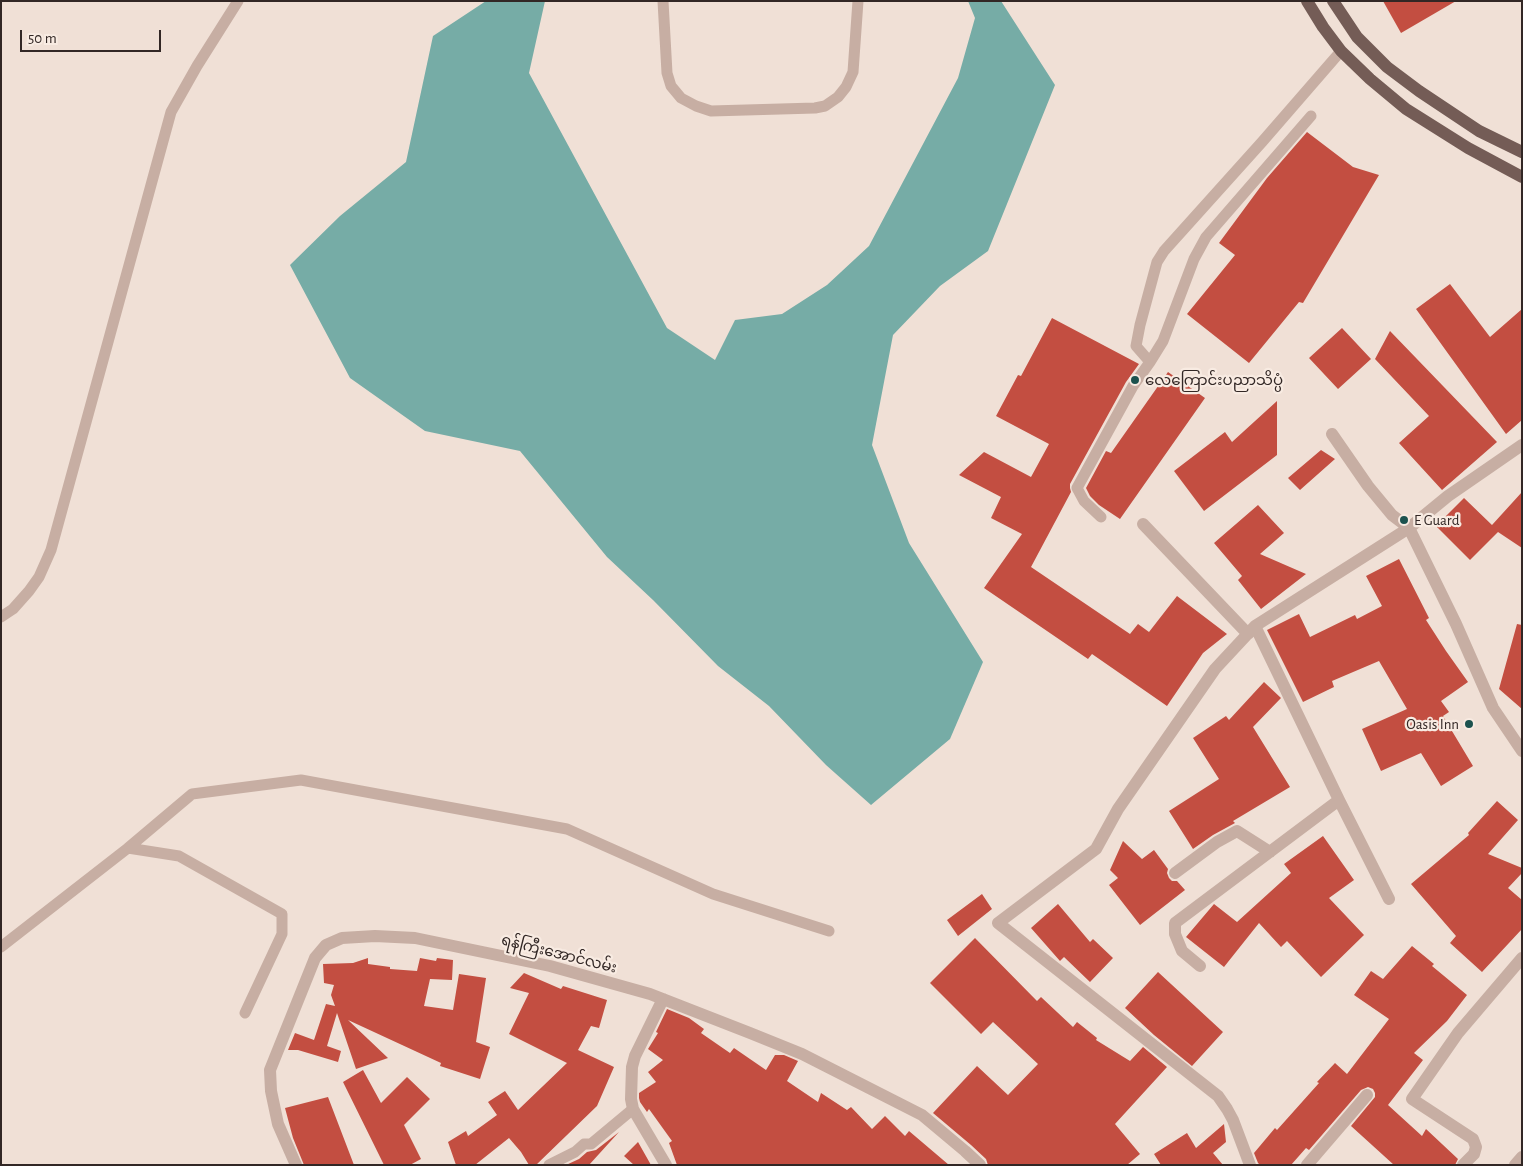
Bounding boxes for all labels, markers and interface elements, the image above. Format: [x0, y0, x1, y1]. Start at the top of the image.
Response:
scale bar [22, 20, 164, 52]
text: 50 m [28, 31, 57, 46]
place label: လေကြောင်းပညာသိပ္ပံ [1145, 371, 1283, 389]
marker: လေကြောင်းပညာသိပ္ပံ [1129, 374, 1141, 386]
place label: E Guard [1414, 511, 1459, 529]
marker: E Guard [1398, 514, 1410, 526]
place label: Oasis Inn [1406, 715, 1459, 733]
marker: Oasis Inn [1463, 718, 1475, 730]
street label: ရန်ကြီးအောင်လမ်း [499, 931, 619, 977]

